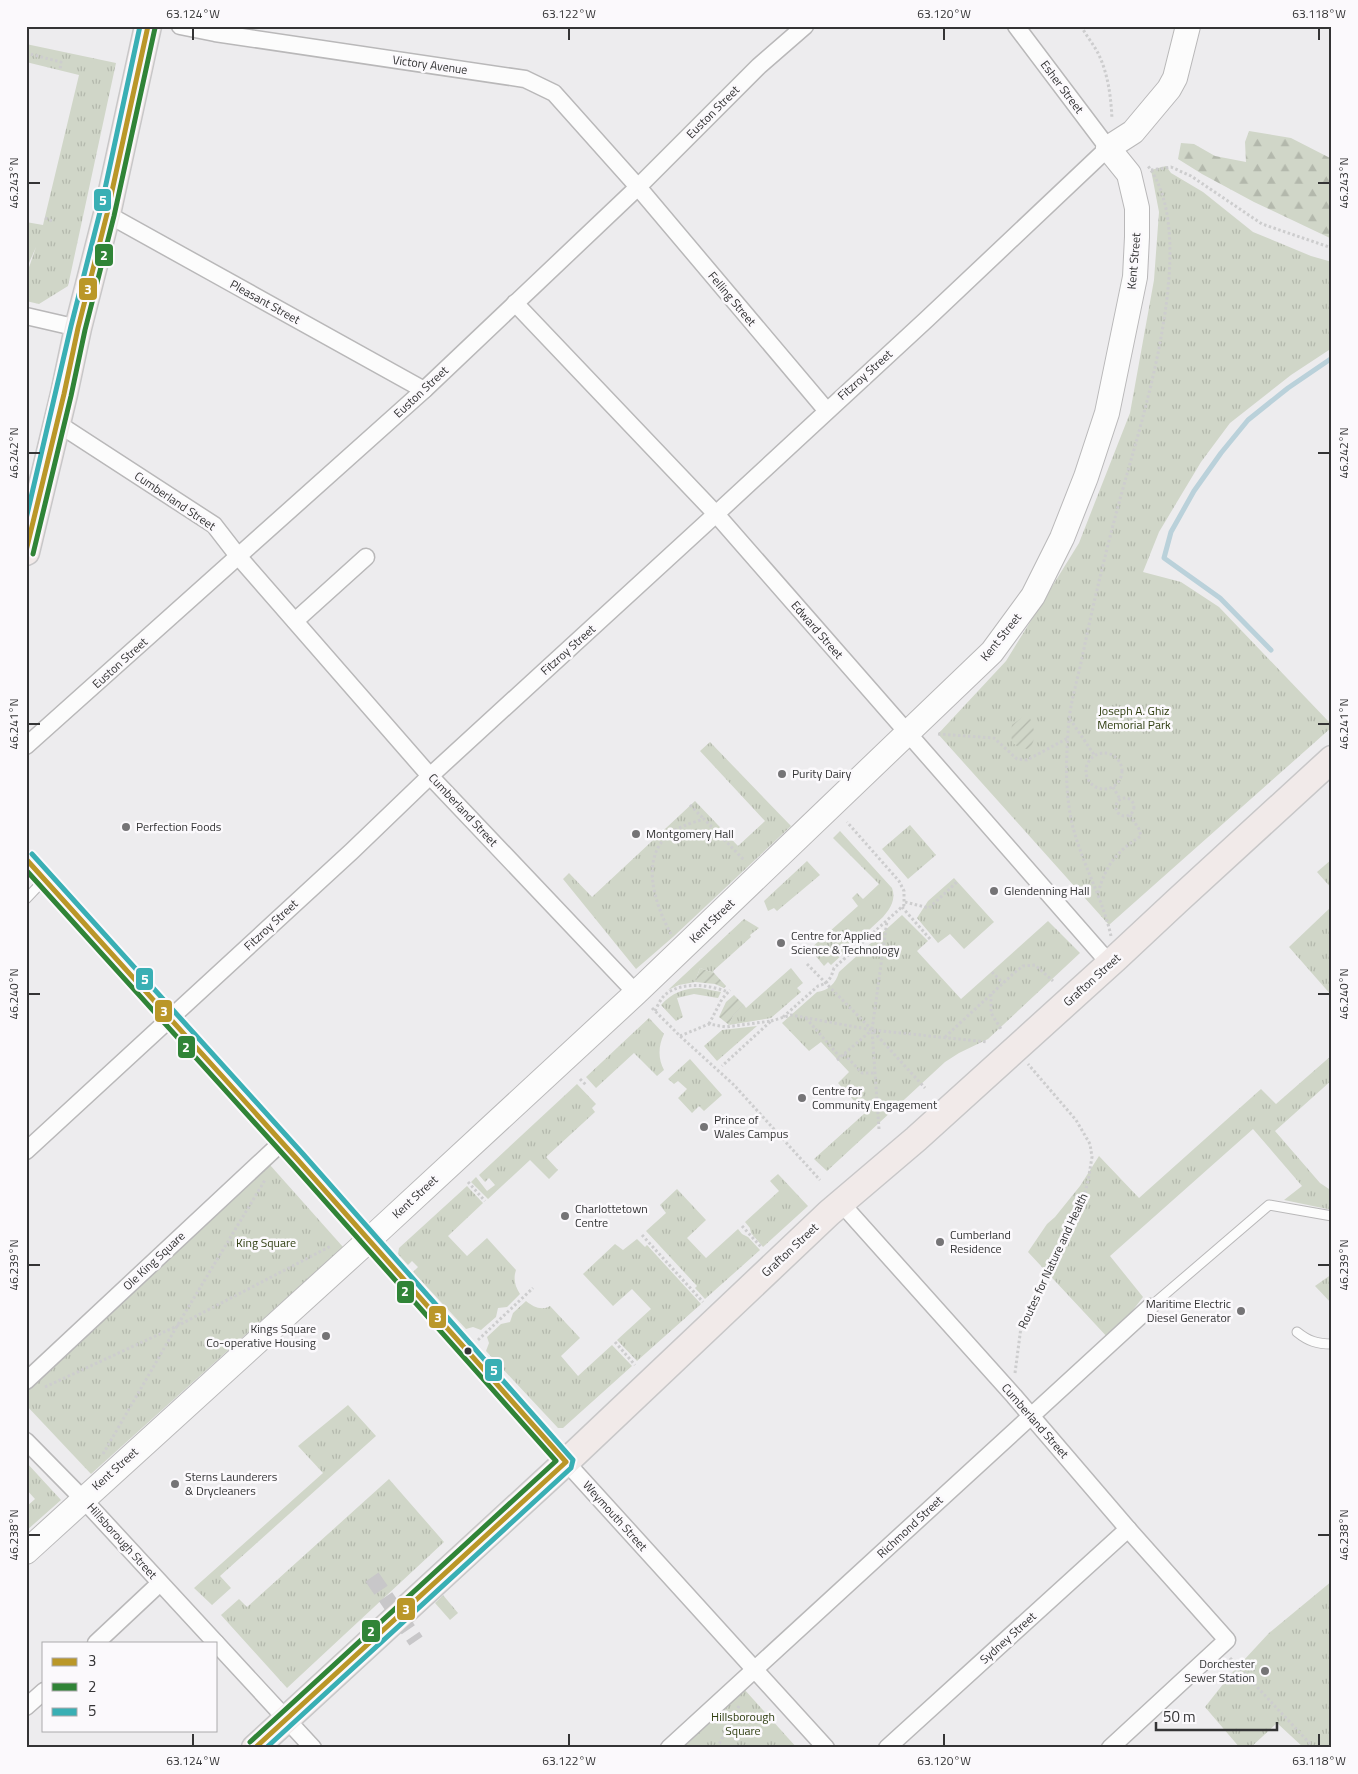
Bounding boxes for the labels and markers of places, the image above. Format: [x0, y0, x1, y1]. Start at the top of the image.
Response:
place label: Purity Dairy [792, 764, 851, 783]
marker: Purity Dairy [776, 768, 788, 780]
place label: Perfection Foods [136, 817, 222, 836]
marker: Perfection Foods [120, 821, 132, 833]
place label: Montgomery Hall [646, 824, 734, 843]
marker: Montgomery Hall [630, 828, 642, 840]
place label: Glendenning Hall [1004, 881, 1090, 900]
marker: Glendenning Hall [988, 885, 1000, 897]
place label: Centre for Applied Science & Technology [791, 926, 900, 959]
marker: Centre for Applied Science & Technology [775, 937, 787, 949]
place label: Centre for Community Engagement [812, 1081, 938, 1114]
marker: Centre for Community Engagement [796, 1092, 808, 1104]
place label: Prince of Wales Campus [714, 1110, 789, 1143]
marker: Prince of Wales Campus [698, 1121, 710, 1133]
place label: Charlottetown Centre [575, 1199, 648, 1232]
marker: Charlottetown Centre [559, 1210, 571, 1222]
place label: Cumberland Residence [950, 1225, 1011, 1258]
marker: Cumberland Residence [934, 1236, 946, 1248]
place label: Maritime Electric Diesel Generator [1146, 1294, 1231, 1327]
marker: Maritime Electric Diesel Generator [1235, 1305, 1247, 1317]
place label: Kings Square Co-operative Housing [206, 1319, 316, 1352]
marker: Kings Square Co-operative Housing [320, 1330, 332, 1342]
unlabelled marker [463, 1346, 473, 1356]
place label: Sterns Launderers & Drycleaners [185, 1467, 278, 1500]
marker: Sterns Launderers & Drycleaners [169, 1478, 181, 1490]
place label: Dorchester Sewer Station [1184, 1654, 1255, 1687]
marker: Dorchester Sewer Station [1259, 1665, 1271, 1677]

